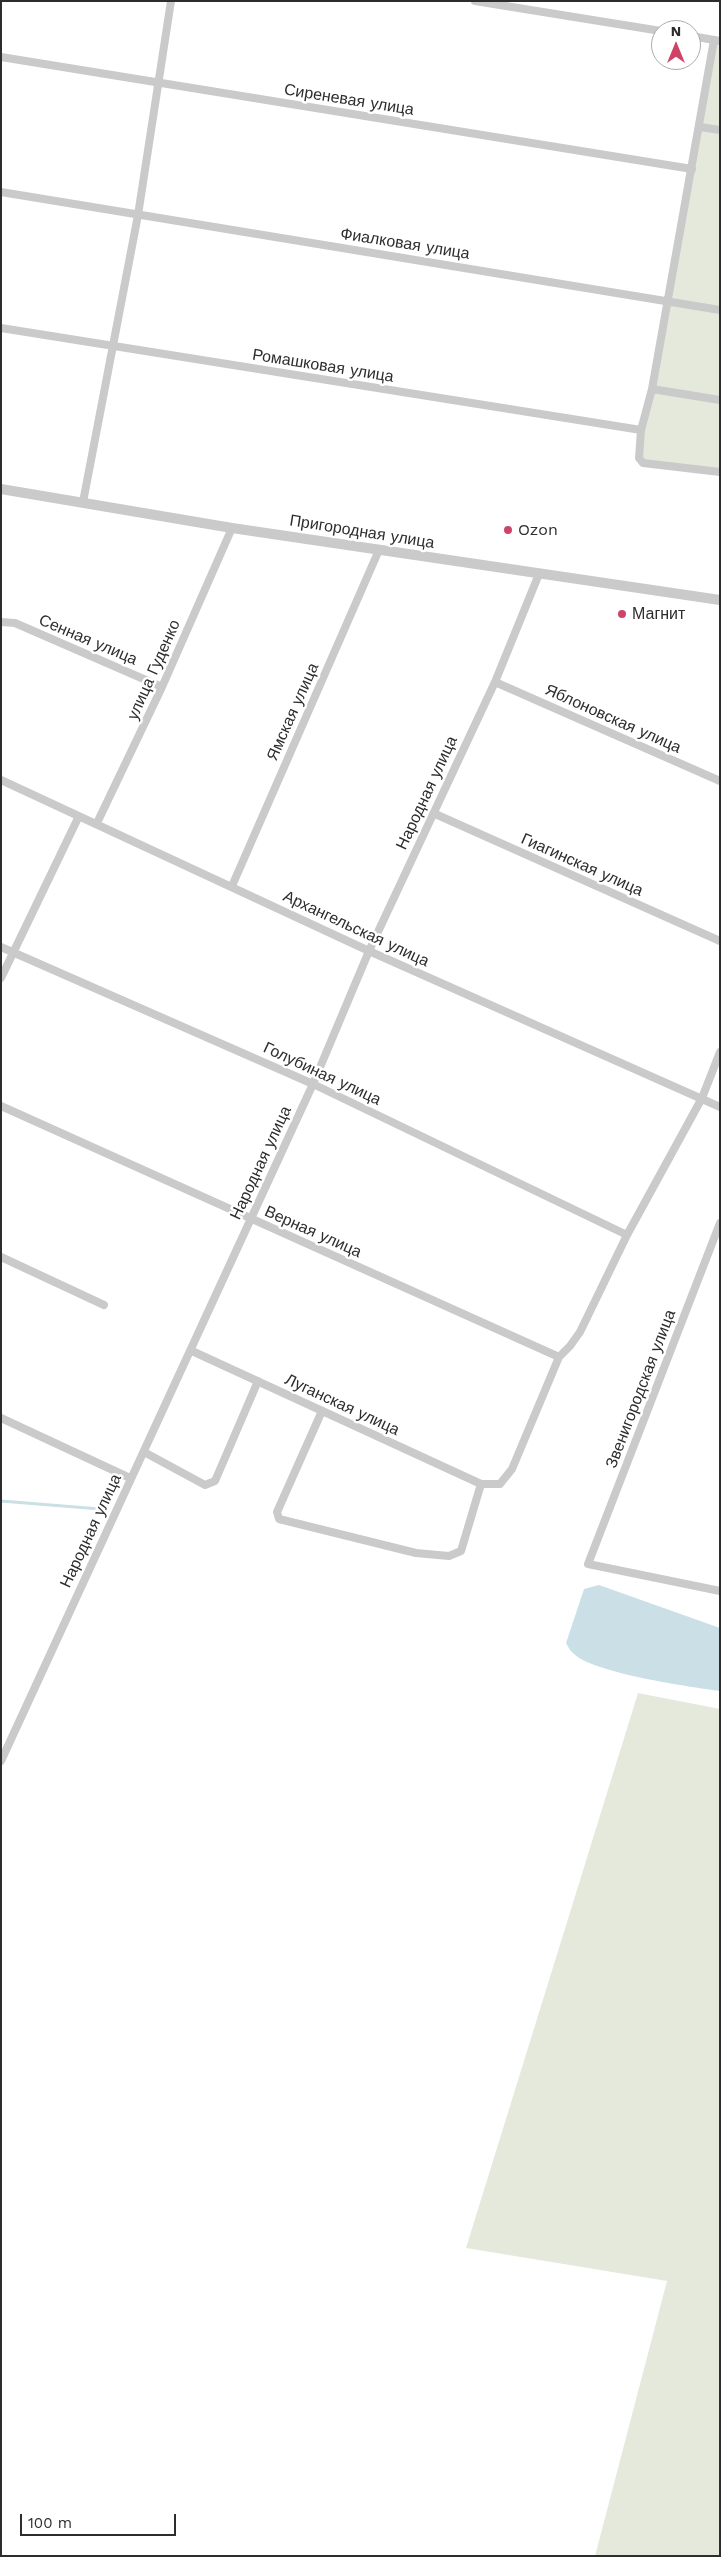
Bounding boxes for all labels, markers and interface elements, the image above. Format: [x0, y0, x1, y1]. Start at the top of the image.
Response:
north arrow [651, 20, 701, 70]
text: N [671, 23, 681, 39]
street label: Сиреневая улица [283, 80, 415, 120]
street label: Фиалковая улица [339, 224, 471, 264]
street label: Ромашковая улица [251, 345, 395, 387]
street label: Пригородная улица [288, 511, 436, 553]
place label: Ozon [518, 520, 558, 540]
marker: Ozon [502, 524, 514, 536]
place label: Магнит [632, 604, 685, 624]
marker: Магнит [616, 608, 628, 620]
street label: Сенная улица [36, 611, 140, 669]
street label: улица Гуденко [123, 617, 185, 723]
street label: Ямская улица [263, 660, 323, 764]
street label: Яблоновская улица [542, 680, 684, 758]
street label: Народная улица [392, 733, 462, 853]
street label: Гиагинская улица [518, 829, 646, 901]
street label: Архангельская улица [280, 887, 432, 971]
street label: Голубиная улица [260, 1038, 384, 1110]
street label: Народная улица [226, 1103, 296, 1223]
street label: Верная улица [261, 1202, 365, 1262]
street label: Звенигородская улица [602, 1307, 680, 1471]
street label: Луганская улица [282, 1370, 402, 1440]
street label: Народная улица [56, 1471, 126, 1591]
scale bar [22, 2504, 179, 2536]
text: 100 m [28, 2514, 72, 2532]

